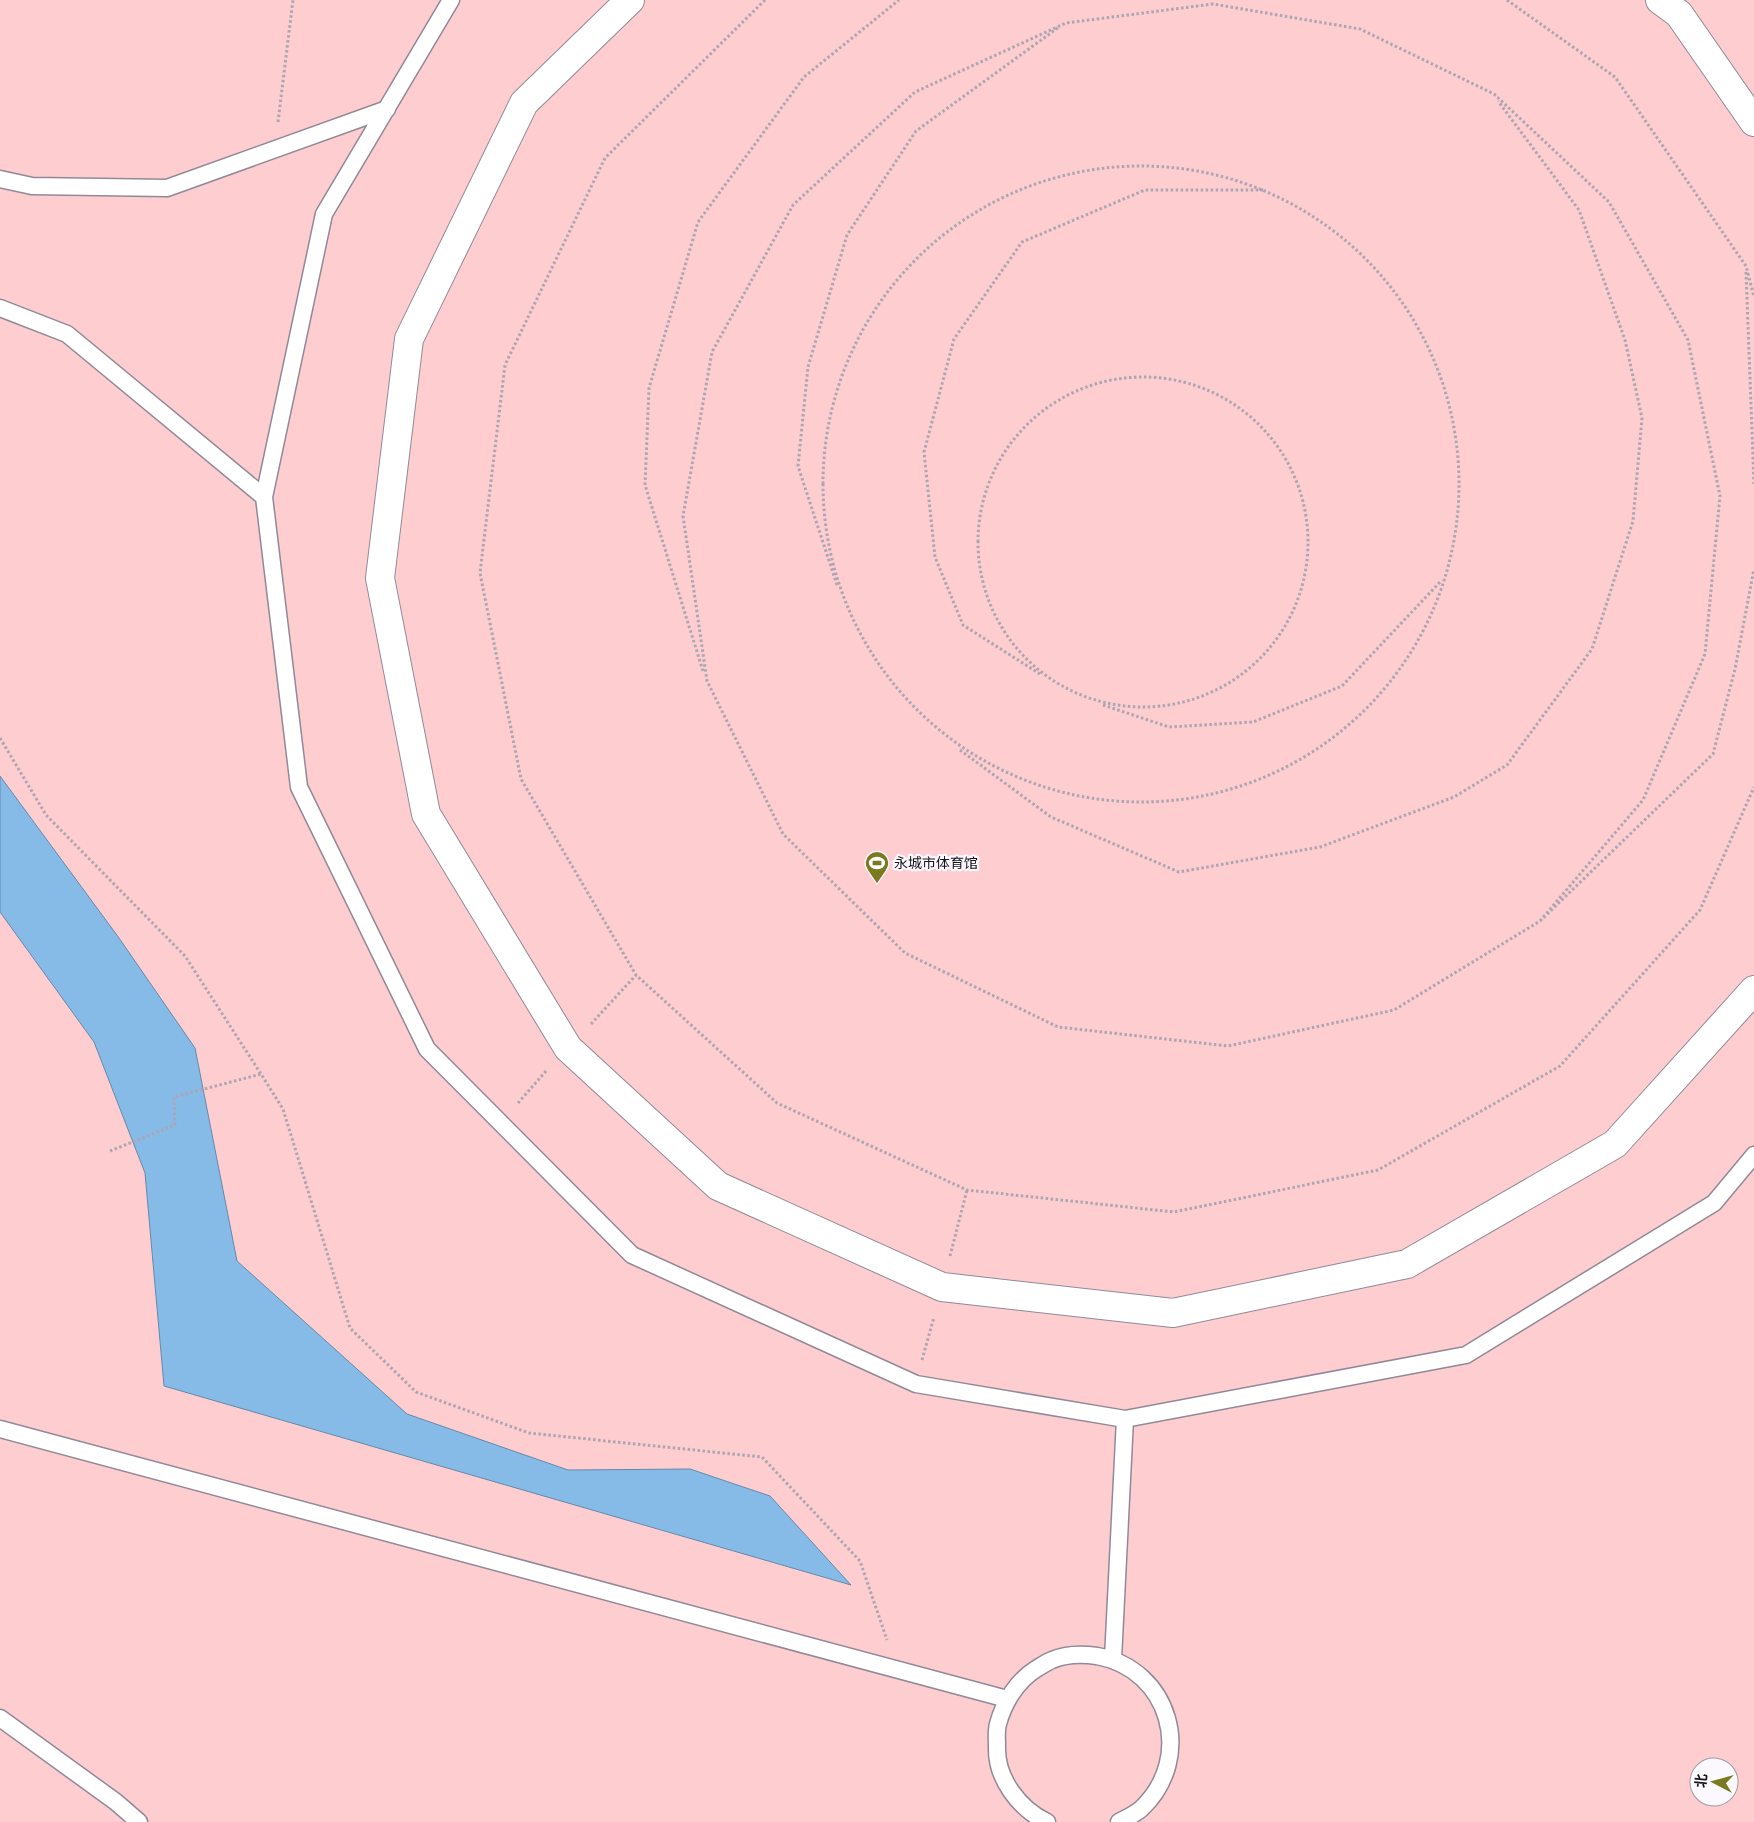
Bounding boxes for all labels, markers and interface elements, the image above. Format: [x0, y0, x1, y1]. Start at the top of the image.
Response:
sports icon: 永城市体育馆 [864, 850, 890, 884]
place label: 永城市体育馆 [894, 853, 978, 873]
north arrow [1689, 1757, 1739, 1807]
text: 北 [1690, 1773, 1712, 1789]

